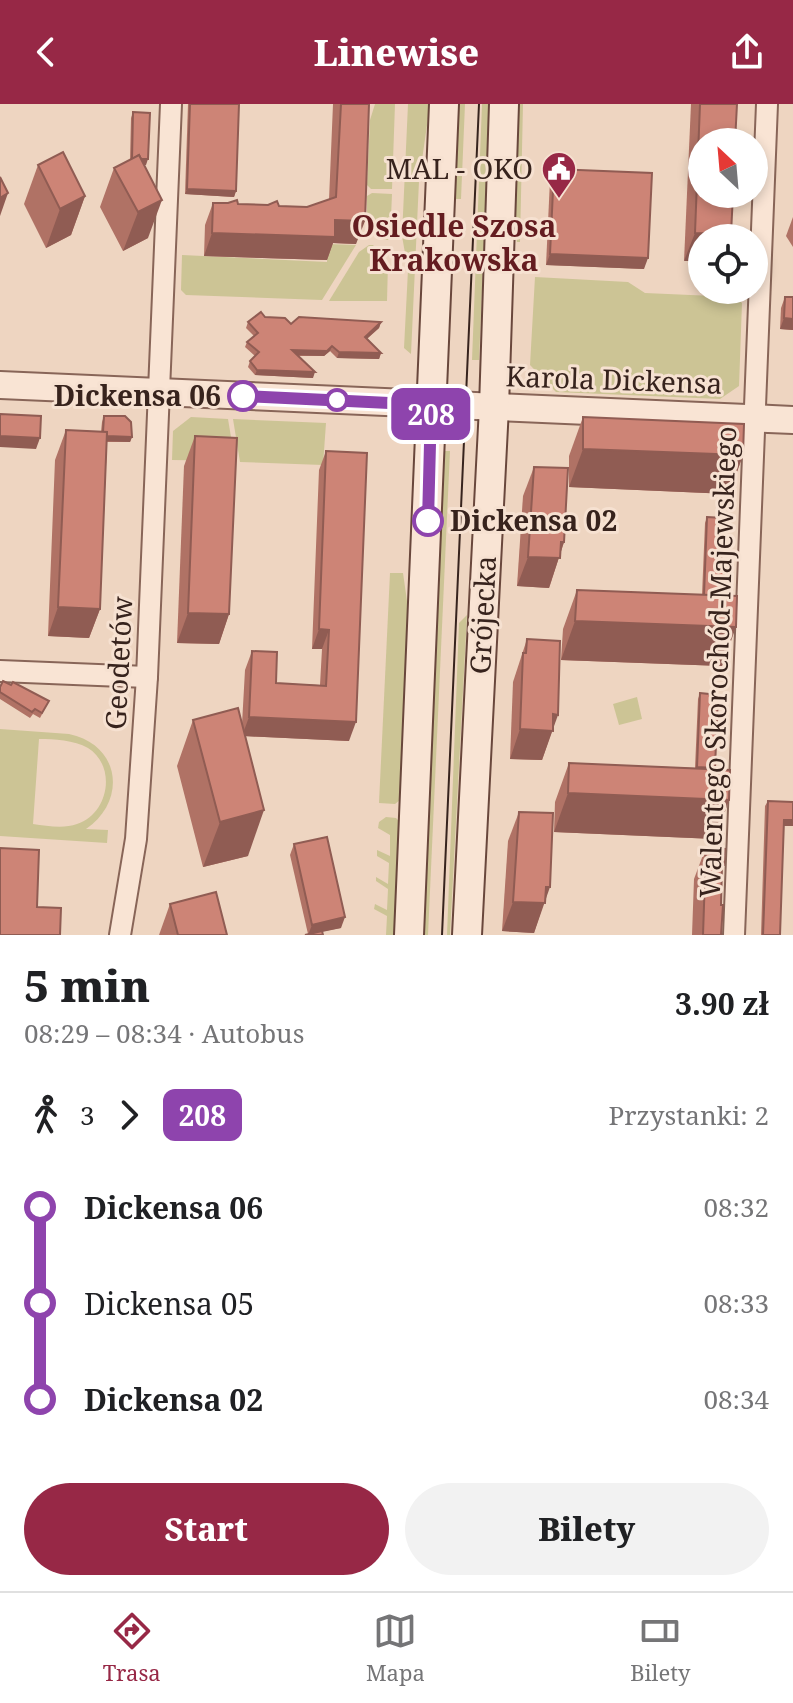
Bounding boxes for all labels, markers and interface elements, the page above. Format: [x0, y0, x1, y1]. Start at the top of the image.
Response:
text: Linewise [314, 28, 479, 77]
icon: back [24, 30, 68, 74]
icon: share [725, 30, 769, 74]
north arrow [688, 128, 768, 208]
map controls [688, 128, 768, 304]
place label: MAL - OKO [386, 149, 533, 187]
public building icon: MAL - OKO [540, 150, 578, 200]
district label: Osiedle Szosa Krakowska [352, 205, 556, 280]
button: locate [688, 224, 768, 304]
street label: Karola Dickensa [505, 356, 723, 402]
place label: Dickensa 06 [54, 376, 221, 414]
marker: Dickensa 06 [228, 381, 258, 411]
line badge: 208 [385, 388, 477, 440]
unlabelled marker [326, 389, 348, 411]
text: 208 [407, 395, 455, 433]
street label: Walentego Skorochód-Majewskiego [690, 425, 744, 899]
place label: Dickensa 02 [450, 501, 617, 539]
marker: Dickensa 02 [413, 506, 443, 536]
street label: Grójecka [460, 555, 504, 675]
street label: Geodetów [96, 594, 141, 731]
text: 5 min [24, 955, 150, 1015]
text: 3.90 zł [675, 983, 769, 1024]
text: 08:29 – 08:34 · Autobus [24, 1015, 304, 1051]
icon: walk [24, 1093, 68, 1137]
icon: forward [107, 1093, 151, 1137]
text: 208 [179, 1096, 226, 1134]
text: 3 [80, 1097, 95, 1133]
text: Przystanki: 2 [609, 1097, 769, 1133]
text: Dickensa 06 [84, 1187, 263, 1228]
text: 08:32 [703, 1189, 769, 1225]
text: Dickensa 05 [84, 1283, 254, 1324]
text: 08:33 [703, 1285, 769, 1321]
text: Dickensa 02 [84, 1379, 263, 1420]
text: 08:34 [703, 1381, 769, 1417]
button: Start [24, 1483, 389, 1575]
button: Bilety [405, 1483, 769, 1575]
tab: Trasa [103, 1609, 161, 1687]
tab: Mapa [366, 1609, 425, 1687]
tab: Bilety [630, 1609, 690, 1687]

